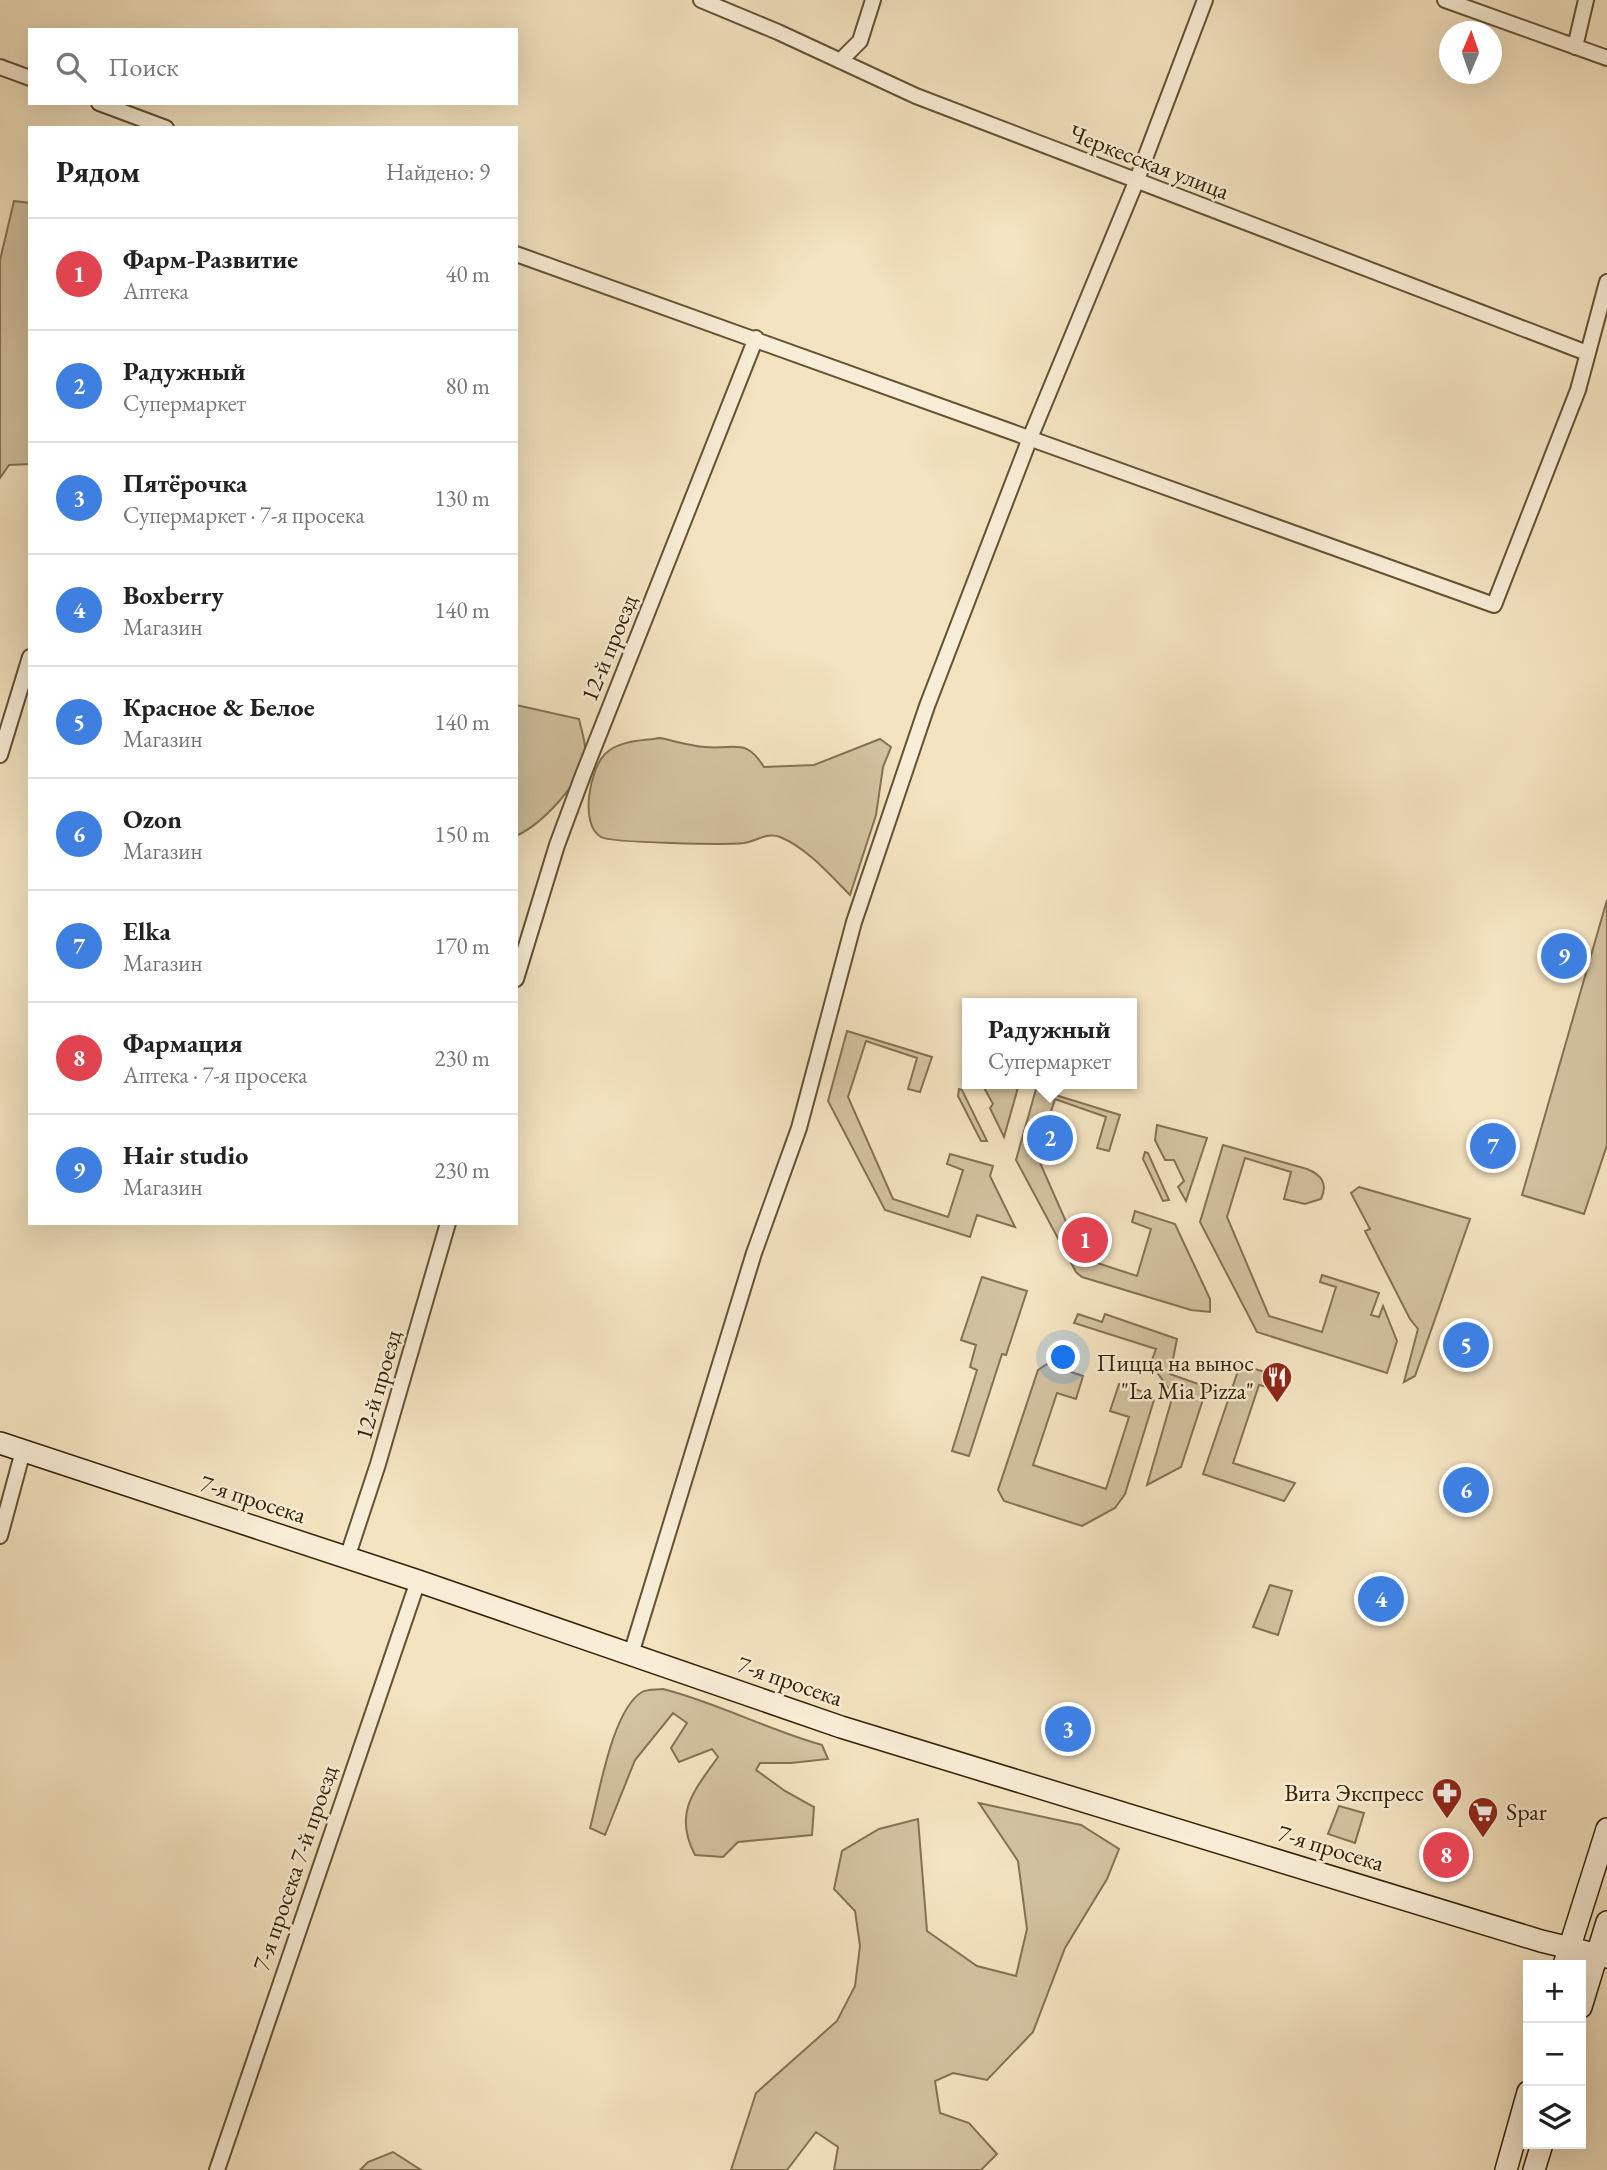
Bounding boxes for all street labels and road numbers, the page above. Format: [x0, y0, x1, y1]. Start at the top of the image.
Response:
street label: Черкесская улица [1065, 117, 1234, 206]
street label: 12-й проезд [573, 590, 644, 706]
street label: 12-й проезд [347, 1326, 408, 1443]
street label: 7-я просека [196, 1467, 310, 1530]
street label: 7-я просека [733, 1648, 847, 1713]
street label: 7-я просека 7-й проезд [245, 1761, 344, 1975]
street label: 7-я просека [1274, 1817, 1388, 1878]

